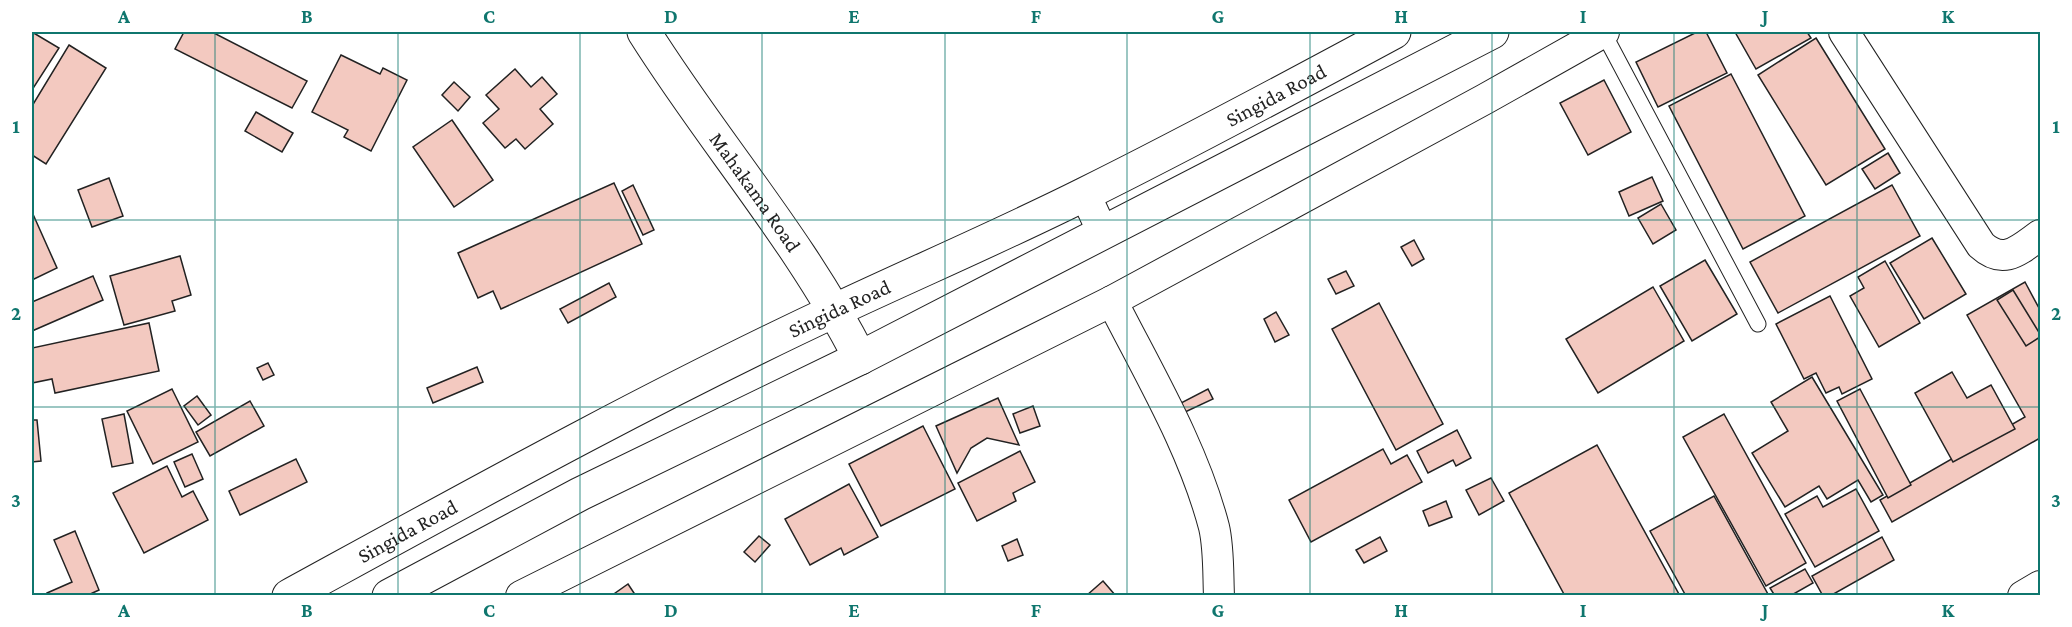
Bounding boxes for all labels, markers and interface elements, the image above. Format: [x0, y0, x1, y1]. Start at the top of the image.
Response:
text: A [117, 5, 131, 27]
text: B [301, 5, 313, 27]
text: C [483, 5, 495, 27]
text: D [664, 5, 678, 27]
text: E [848, 5, 860, 27]
text: F [1031, 5, 1042, 27]
text: G [1212, 5, 1225, 27]
text: H [1394, 5, 1408, 27]
text: I [1580, 5, 1587, 27]
text: J [1760, 5, 1769, 27]
text: K [1942, 5, 1956, 27]
street label: Singida Road [1222, 59, 1330, 132]
text: 1 [12, 115, 20, 137]
text: 1 [2052, 115, 2060, 137]
street label: Mahakama Road [704, 128, 806, 257]
street label: Singida Road [785, 275, 894, 343]
text: 2 [11, 302, 21, 324]
text: 2 [2051, 302, 2061, 324]
text: 3 [11, 489, 21, 511]
text: 3 [2051, 489, 2061, 511]
street label: Singida Road [354, 494, 461, 568]
text: A [117, 599, 131, 621]
text: B [301, 599, 313, 621]
text: C [483, 599, 495, 621]
text: D [664, 599, 678, 621]
text: E [848, 599, 860, 621]
text: F [1031, 599, 1042, 621]
text: G [1212, 599, 1225, 621]
text: H [1394, 599, 1408, 621]
text: I [1580, 599, 1587, 621]
text: J [1760, 599, 1769, 621]
text: K [1942, 599, 1956, 621]

